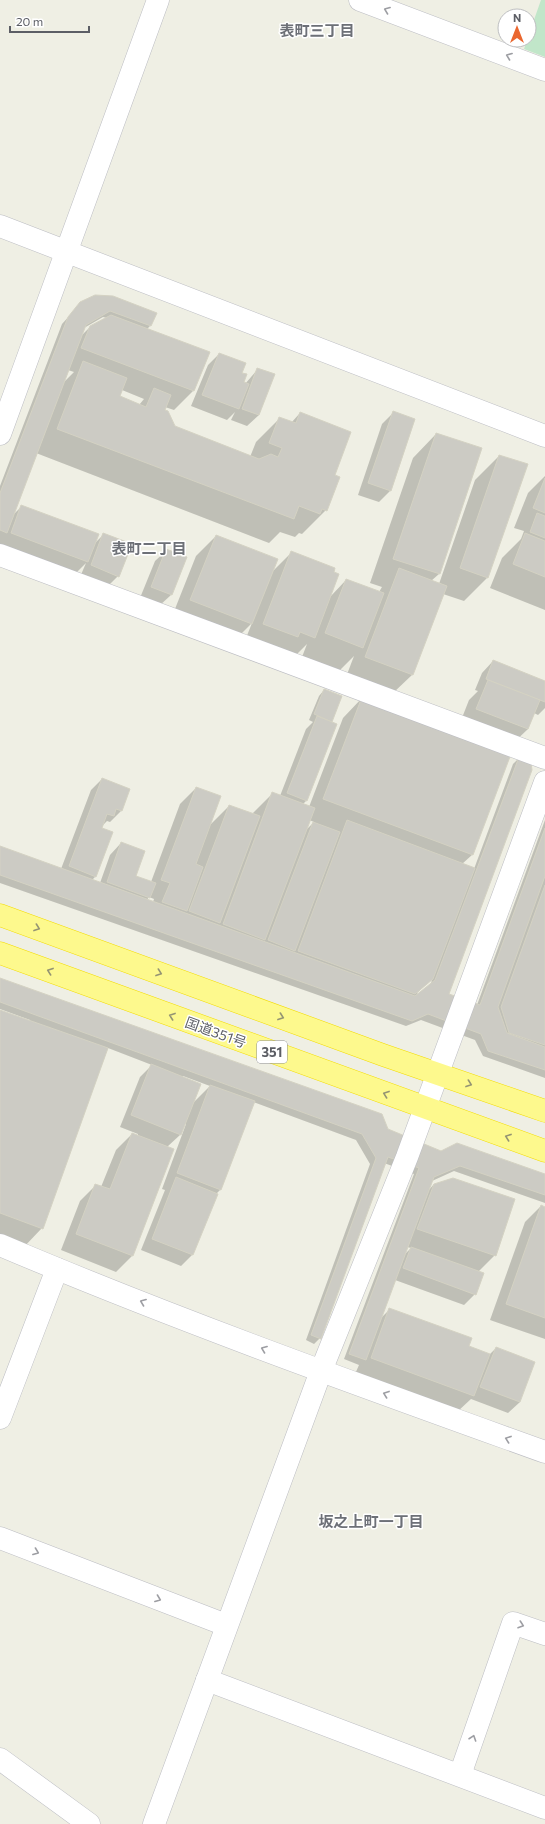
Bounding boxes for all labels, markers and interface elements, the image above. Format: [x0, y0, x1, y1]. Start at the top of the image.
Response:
one-way arrow [384, 7, 391, 15]
scale bar [10, 8, 89, 34]
north arrow [497, 8, 537, 48]
text: N [513, 11, 521, 24]
text: 20 m [16, 14, 43, 28]
district label: 表町三丁目 [279, 21, 355, 39]
one-way arrow [505, 53, 512, 61]
district label: 表町二丁目 [111, 539, 187, 557]
one-way arrow [33, 923, 40, 932]
one-way arrow [46, 967, 53, 976]
one-way arrow [155, 968, 162, 976]
one-way arrow [168, 1012, 175, 1020]
street label: 国道351号 [183, 1013, 249, 1051]
one-way arrow [277, 1013, 284, 1021]
road number: 351 [257, 1041, 287, 1063]
one-way arrow [466, 1079, 473, 1088]
one-way arrow [382, 1090, 389, 1098]
one-way arrow [505, 1134, 512, 1142]
one-way arrow [140, 1299, 147, 1307]
one-way arrow [261, 1346, 268, 1354]
one-way arrow [383, 1391, 390, 1399]
one-way arrow [505, 1435, 512, 1443]
district label: 坂之上町一丁目 [318, 1512, 424, 1530]
one-way arrow [32, 1547, 40, 1555]
one-way arrow [154, 1594, 161, 1602]
one-way arrow [517, 1621, 524, 1629]
one-way arrow [468, 1735, 477, 1742]

